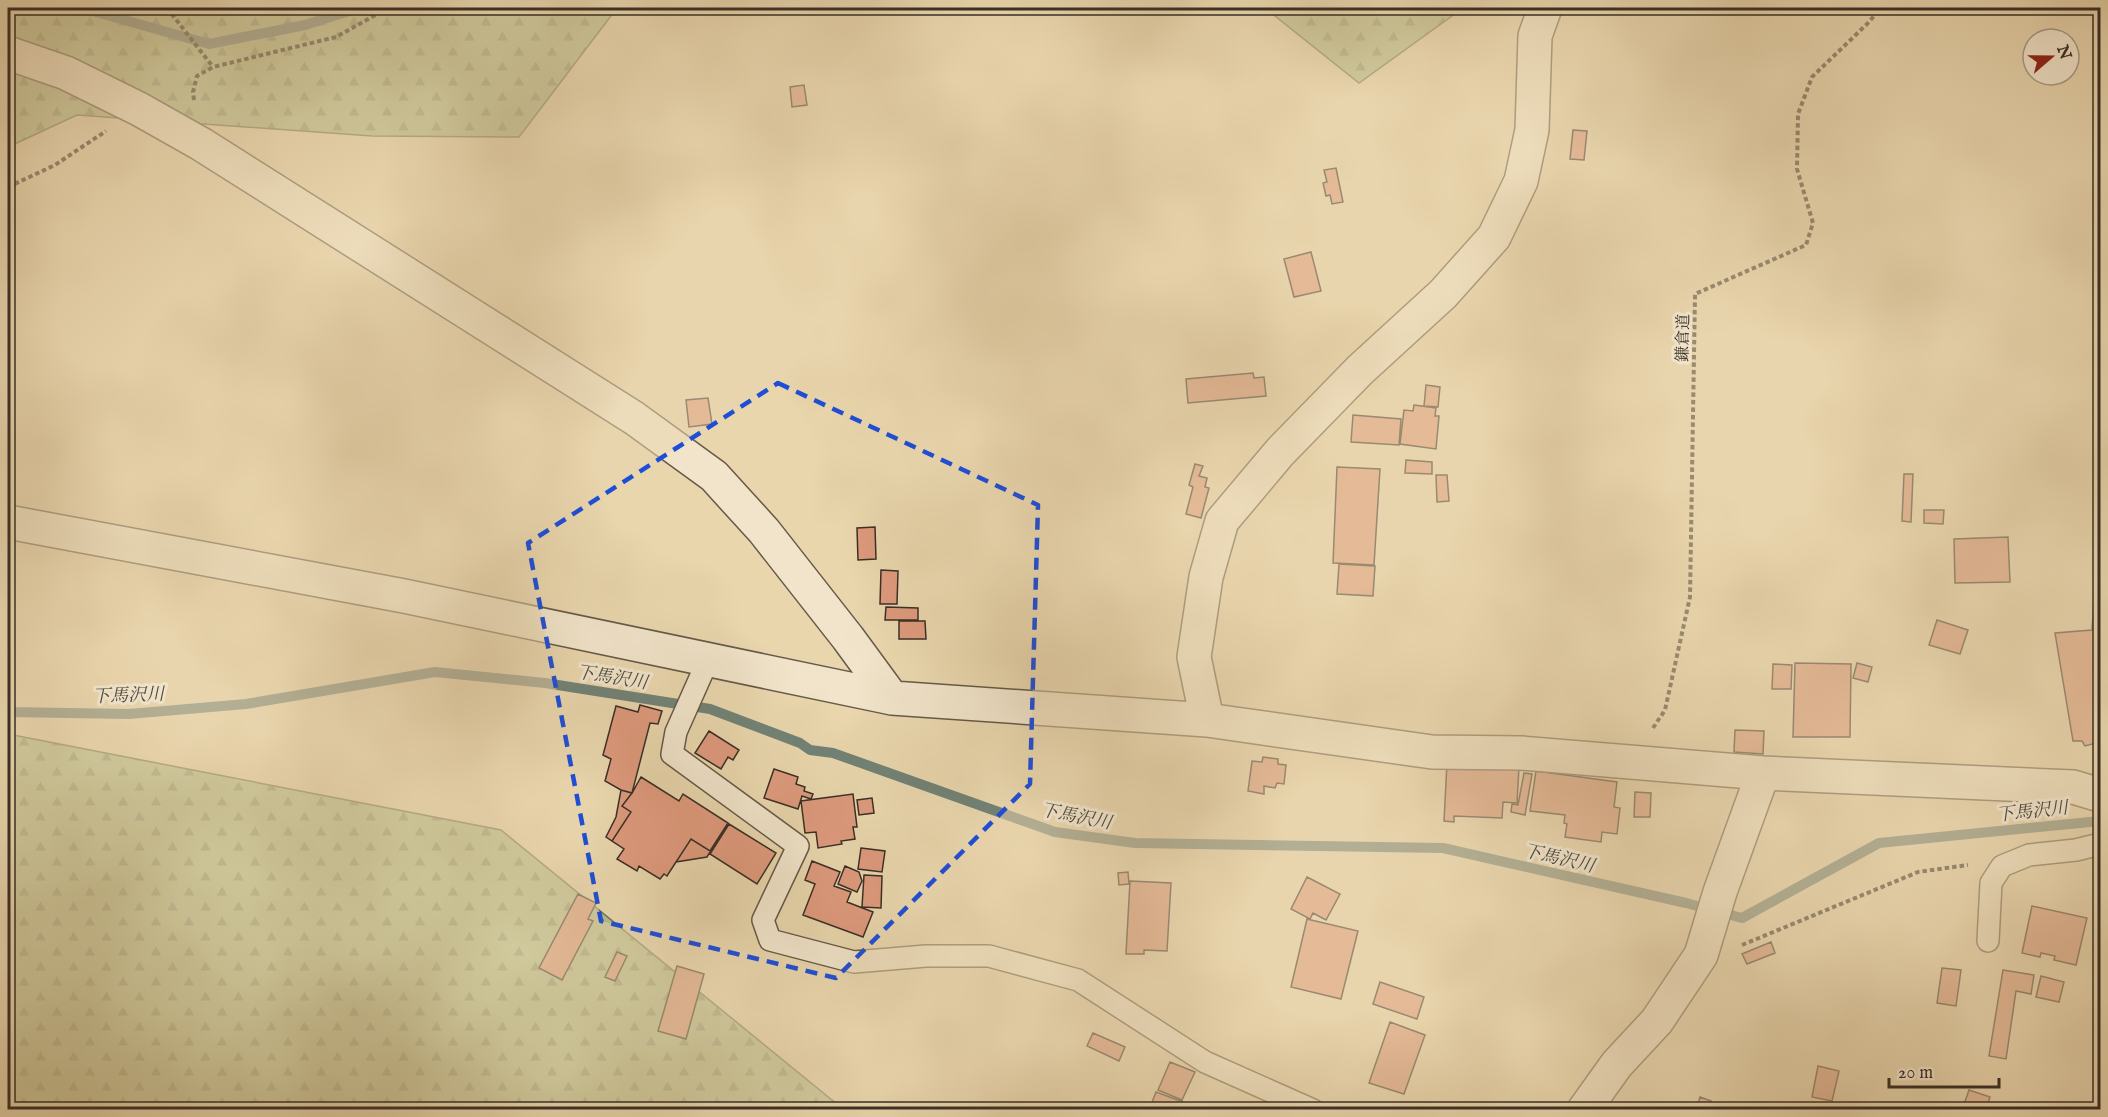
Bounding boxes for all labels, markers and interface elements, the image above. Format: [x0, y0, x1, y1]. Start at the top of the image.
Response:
north arrow [2021, 27, 2081, 87]
text: N [2051, 42, 2075, 63]
street label: 鎌倉道 [1674, 314, 1694, 362]
water label: 下馬沢川 [574, 661, 651, 696]
water label: 下馬沢川 [92, 684, 166, 709]
water label: 下馬沢川 [1995, 797, 2071, 828]
water label: 下馬沢川 [1038, 799, 1115, 836]
water label: 下馬沢川 [1521, 840, 1598, 879]
scale bar [1889, 1051, 1998, 1089]
text: 20 m [1898, 1062, 1933, 1085]

